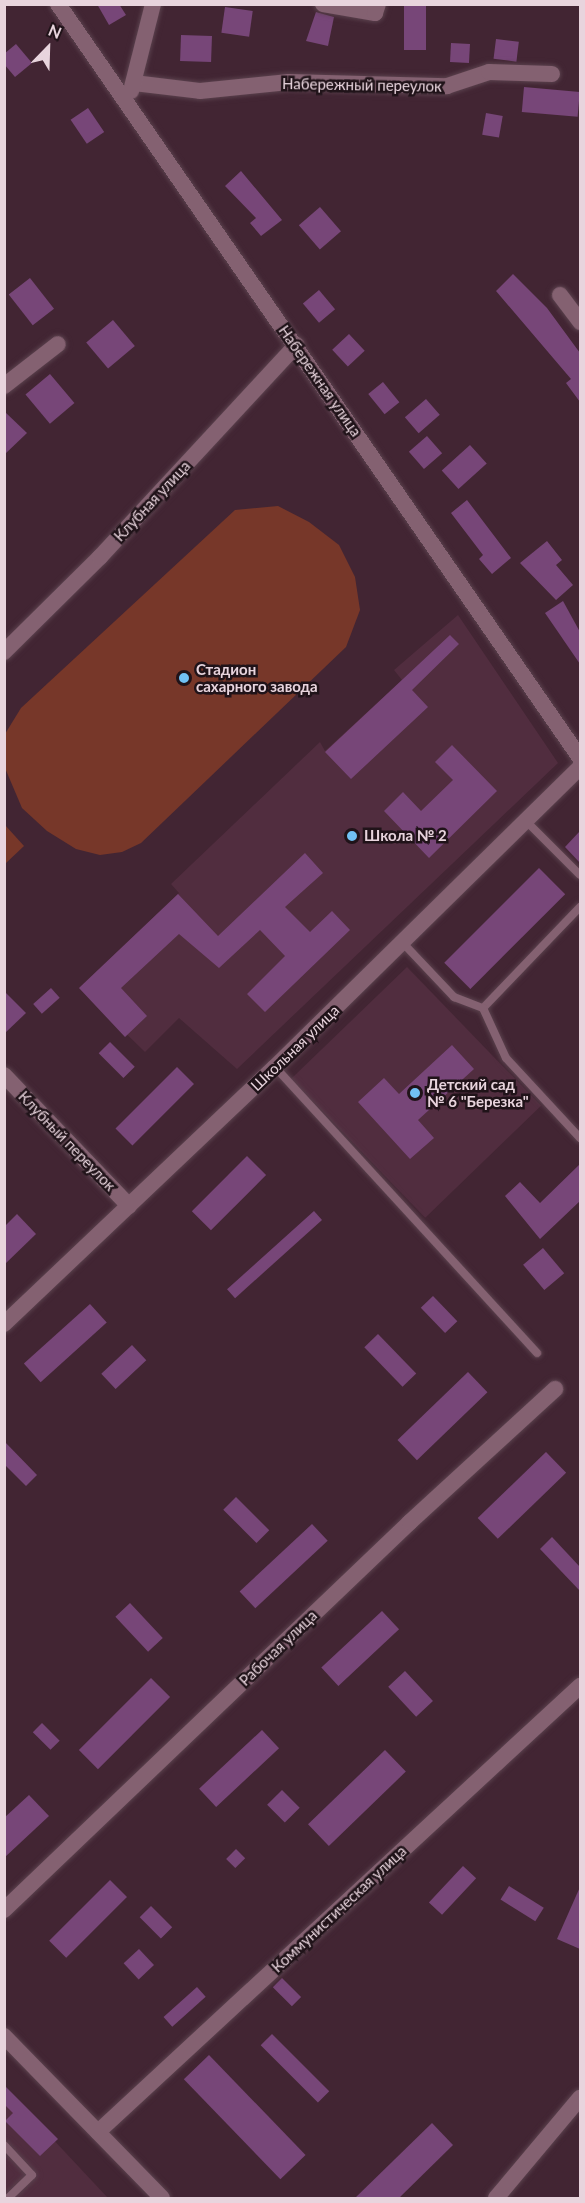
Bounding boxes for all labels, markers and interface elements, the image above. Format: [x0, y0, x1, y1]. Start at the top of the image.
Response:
north arrow [18, 18, 78, 78]
text: N [46, 20, 65, 42]
street label: Набережный переулок [282, 75, 442, 95]
street label: Набережная улица [275, 322, 365, 440]
street label: Клубная улица [110, 457, 194, 545]
place label: Стадион сахарного завода [196, 660, 318, 695]
marker: Стадион сахарного завода [177, 671, 191, 685]
place label: Школа № 2 [364, 827, 447, 845]
marker: Школа № 2 [345, 829, 359, 843]
street label: Школьная улица [247, 1001, 343, 1095]
place label: Детский сад № 6 "Березка" [427, 1075, 529, 1110]
marker: Детский сад № 6 "Березка" [408, 1086, 422, 1100]
street label: Клубный переулок [15, 1087, 119, 1195]
street label: Рабочая улица [235, 1606, 321, 1690]
street label: Коммунистическая улица [268, 1842, 410, 1976]

